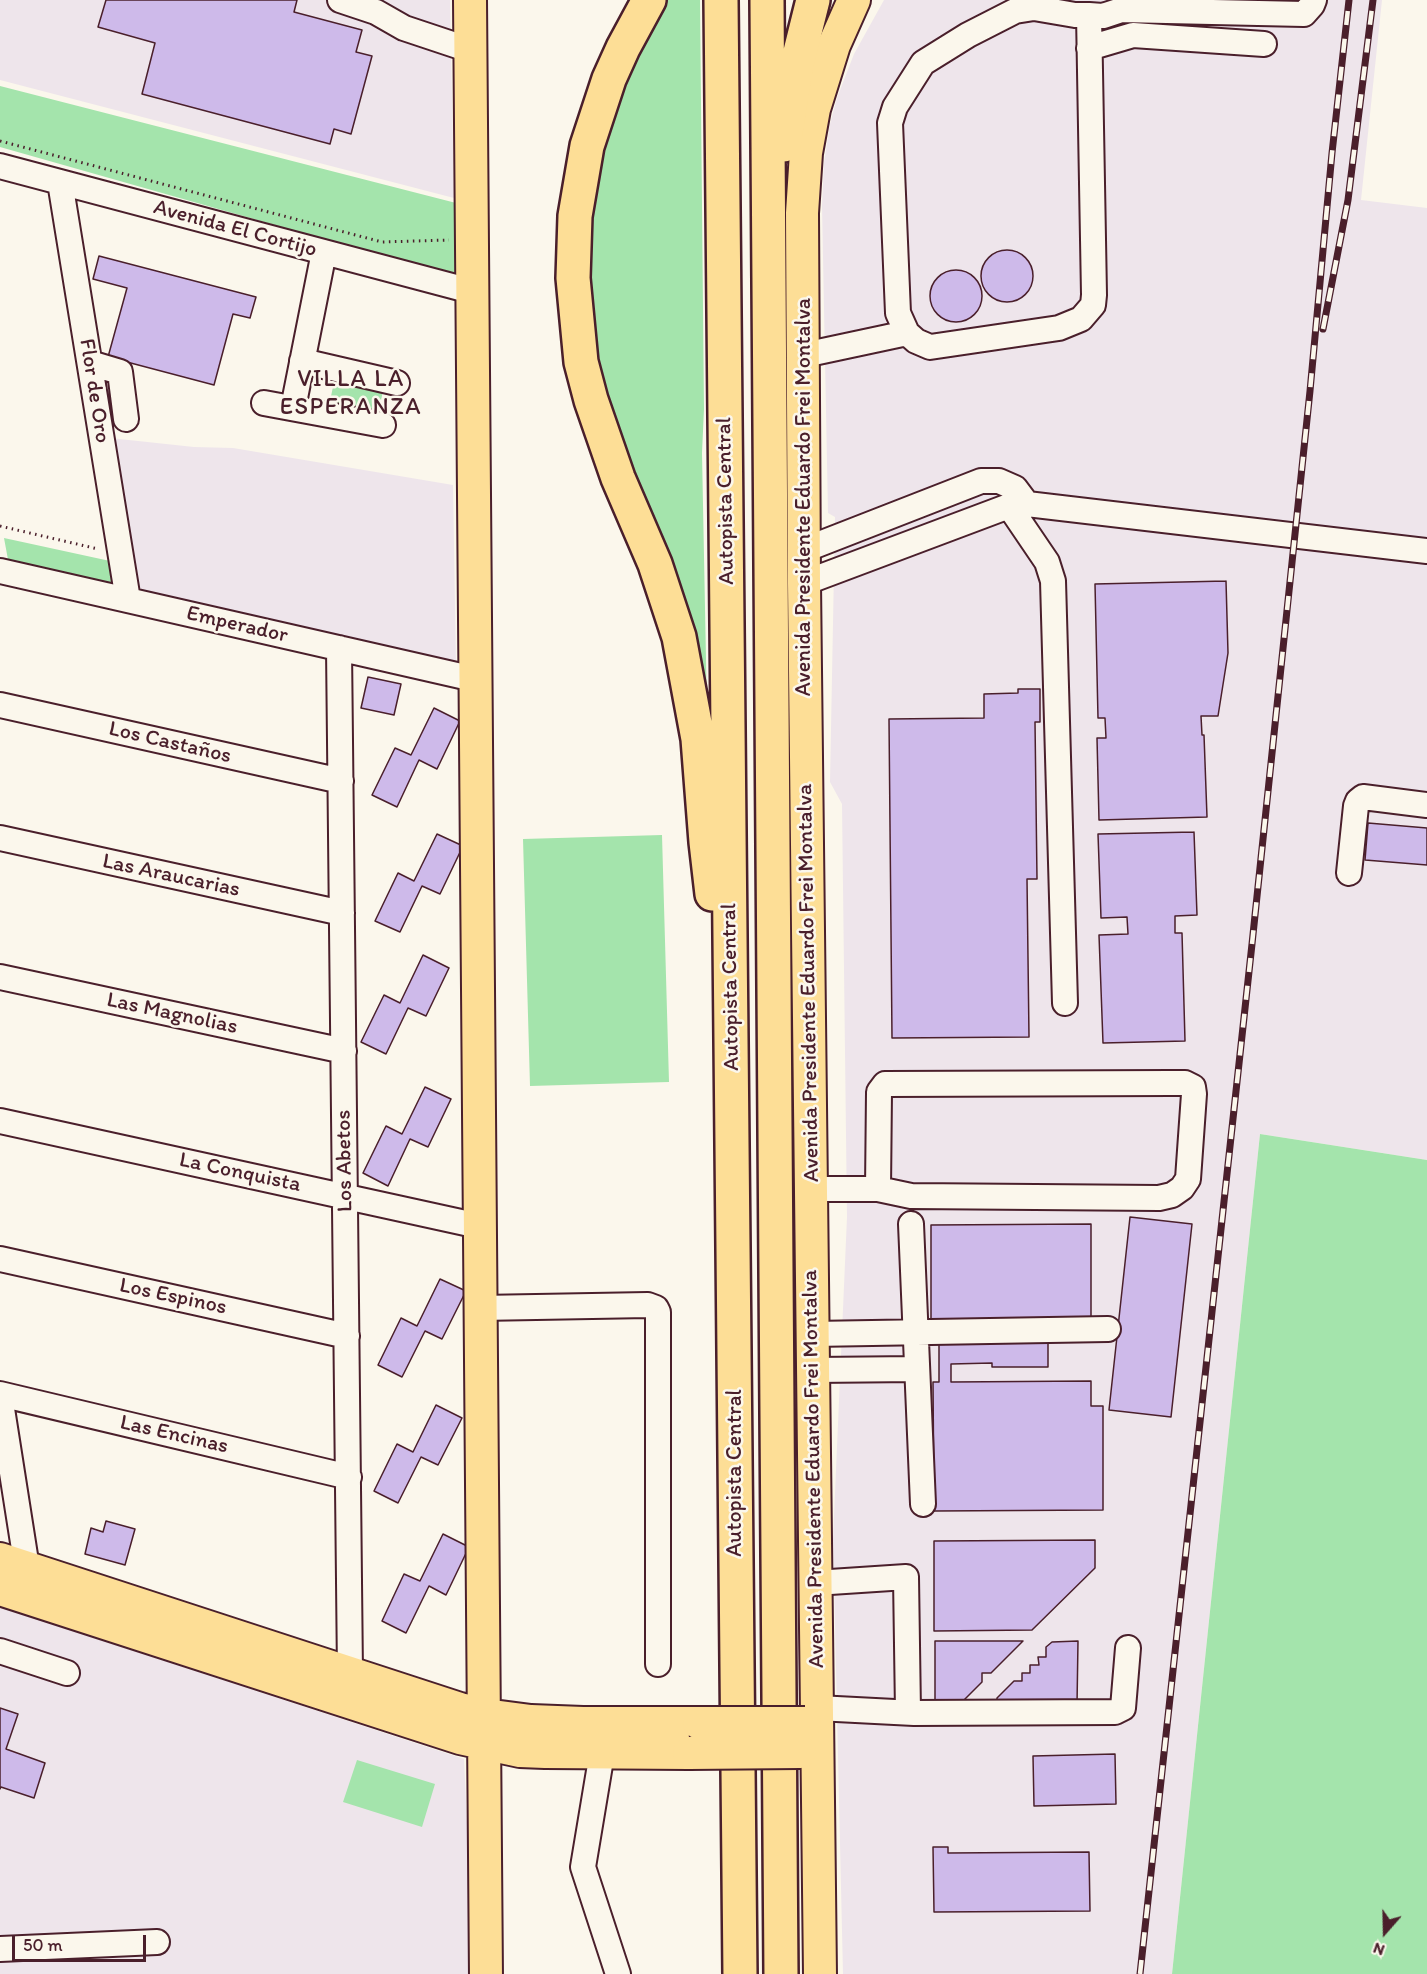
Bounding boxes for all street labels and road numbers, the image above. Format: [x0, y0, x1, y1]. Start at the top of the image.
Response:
street label: Avenida El Cortijo [150, 194, 320, 264]
street label: Avenida Presidente Eduardo Frei Montalva [791, 298, 817, 696]
street label: Flor de Oro [73, 337, 115, 445]
street label: Autopista Central [711, 417, 741, 585]
street label: Emperador [184, 601, 290, 649]
street label: Los Castaños [106, 716, 234, 770]
street label: Avenida Presidente Eduardo Frei Montalva [792, 784, 826, 1182]
street label: Las Araucarias [100, 849, 242, 903]
street label: Autopista Central [716, 903, 746, 1071]
street label: Las Magnolias [104, 987, 240, 1041]
street label: Los Abetos [331, 1110, 359, 1212]
street label: La Conquista [177, 1147, 303, 1199]
street label: Avenida Presidente Eduardo Frei Montalva [797, 1270, 831, 1668]
street label: Los Espinos [117, 1273, 229, 1321]
street label: Autopista Central [722, 1389, 748, 1557]
street label: Las Encinas [117, 1410, 231, 1460]

